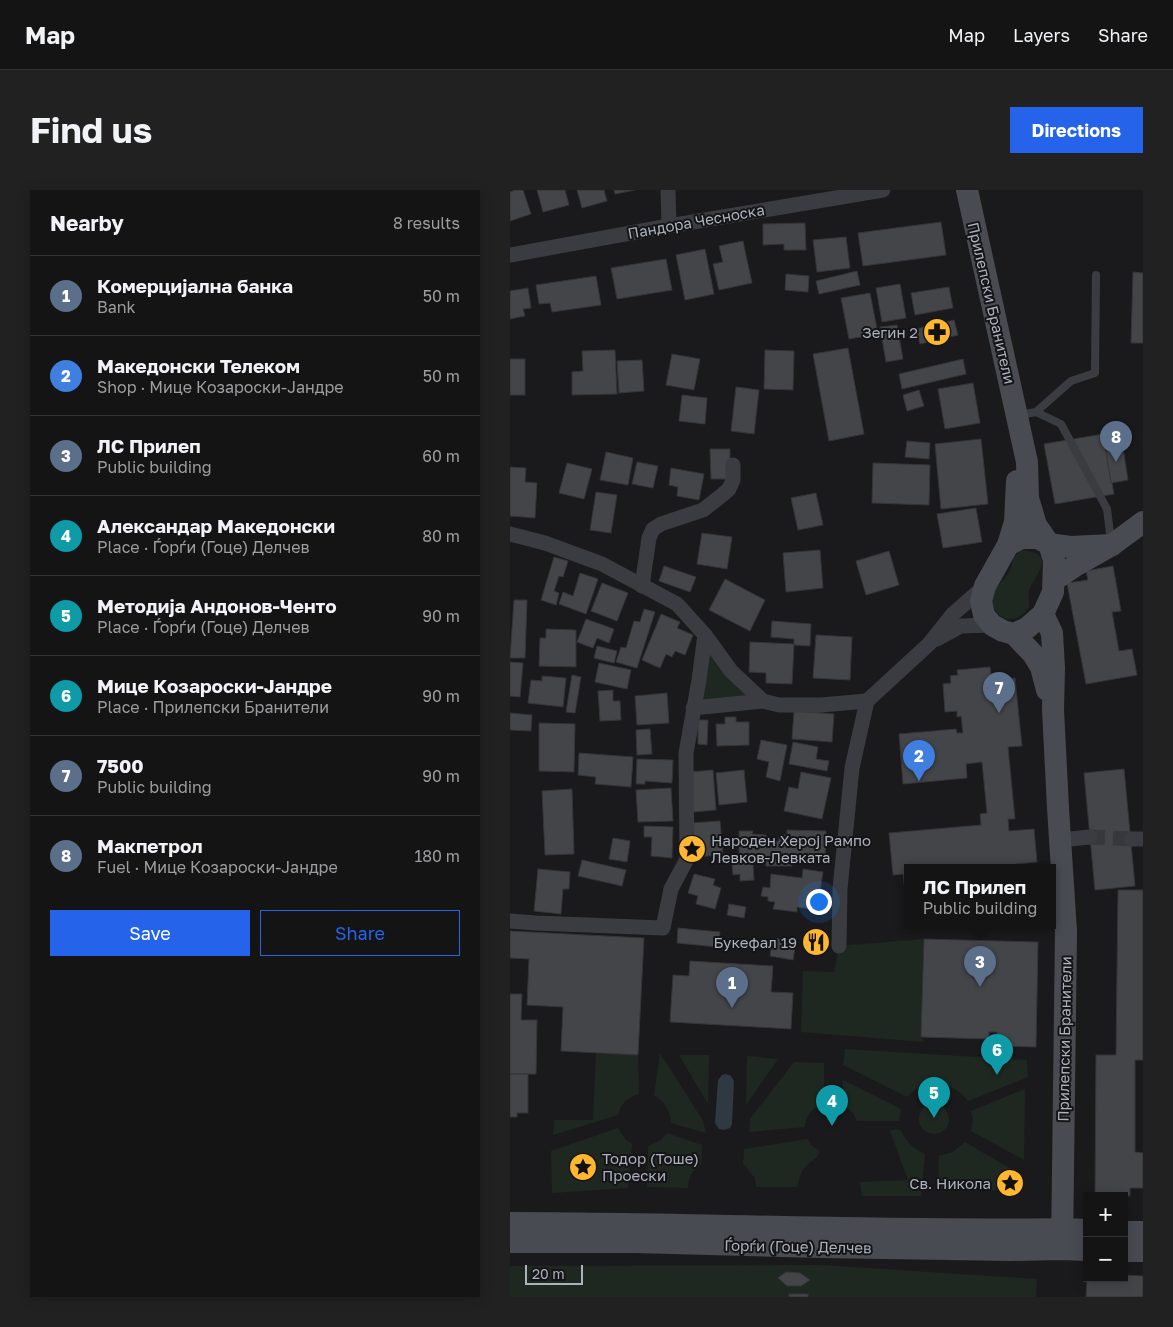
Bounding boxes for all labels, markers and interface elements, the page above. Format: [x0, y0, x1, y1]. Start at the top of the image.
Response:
text: Map [25, 20, 75, 49]
text: Map [948, 24, 985, 46]
text: Layers [1013, 24, 1070, 46]
text: Share [1098, 24, 1148, 46]
button: Directions [1010, 107, 1143, 153]
text: Find us [30, 109, 152, 151]
street label: Пандора Чесноска [626, 200, 766, 242]
text: Nearby [50, 210, 124, 236]
text: 8 results [393, 213, 460, 233]
street label: Прилепски Бранители [965, 220, 1019, 386]
text: Комерцијална банка [97, 274, 293, 297]
text: 1 [62, 286, 70, 306]
text: 50 m [423, 286, 460, 306]
text: Bank [97, 297, 136, 317]
pharmacy icon: Зегин 2 [922, 317, 952, 347]
place label: Зегин 2 [862, 323, 918, 341]
text: Македонски Телеком [97, 354, 300, 377]
text: 2 [61, 366, 71, 386]
text: 50 m [423, 366, 460, 386]
text: Shop · Мице Козароски-Јандре [97, 377, 344, 397]
pin: 8 [1100, 421, 1132, 462]
text: ЛС Прилеп [97, 434, 201, 457]
text: 3 [61, 446, 71, 466]
text: 60 m [422, 446, 460, 466]
text: Public building [97, 457, 212, 477]
text: Александар Македонски [97, 514, 335, 537]
text: 4 [61, 526, 71, 546]
text: 80 m [422, 526, 460, 546]
text: Place · Ѓорѓи (Гоце) Делчев [97, 537, 310, 557]
text: Методија Андонов-Ченто [97, 594, 337, 617]
text: 5 [61, 606, 71, 626]
text: 90 m [422, 606, 460, 626]
text: Place · Ѓорѓи (Гоце) Делчев [97, 617, 310, 637]
pin: 7 [983, 672, 1015, 713]
text: Мице Козароски-Јандре [97, 674, 332, 697]
text: 6 [61, 686, 71, 706]
text: 90 m [422, 686, 460, 706]
text: Place · Прилепски Бранители [97, 697, 329, 717]
pin: 2 [903, 740, 935, 781]
text: 7500 [97, 754, 144, 777]
text: 7 [62, 766, 70, 786]
text: 90 m [422, 766, 460, 786]
text: Public building [97, 777, 212, 797]
place label: Народен Херој Рампо Левков-Левката [711, 831, 871, 866]
text: Макпетрол [97, 834, 202, 857]
place icon: Народен Херој Рампо Левков-Левката [677, 834, 707, 864]
text: 8 [61, 846, 71, 866]
text: 180 m [414, 846, 460, 866]
text: Fuel · Мице Козароски-Јандре [97, 857, 338, 877]
popup [904, 864, 1056, 929]
text: ЛС Прилеп [923, 875, 1026, 898]
your location [806, 889, 832, 915]
text: Public building [923, 898, 1037, 918]
button: Save [50, 910, 250, 956]
button: Share [260, 910, 460, 956]
restaurant icon: Букефал 19 [801, 927, 831, 957]
place label: Букефал 19 [714, 933, 797, 951]
pin: 3 [964, 946, 996, 987]
street label: Прилепски Бранители [1054, 956, 1074, 1122]
pin: 1 [716, 967, 748, 1008]
pin: 6 [981, 1034, 1013, 1075]
pin: 5 [918, 1077, 950, 1118]
pin: 4 [816, 1085, 848, 1126]
place label: Тодор (Тоше) Проески [602, 1149, 699, 1184]
place icon: Тодор (Тоше) Проески [568, 1152, 598, 1182]
place icon: Св. Никола [995, 1168, 1025, 1198]
place label: Св. Никола [909, 1174, 991, 1192]
map controls [1083, 1192, 1128, 1282]
button: + [1083, 1192, 1128, 1237]
street label: Ѓорѓи (Гоце) Делчев [724, 1236, 872, 1256]
button: − [1083, 1237, 1128, 1282]
scale bar [525, 1262, 582, 1285]
text: 20 m [532, 1265, 565, 1282]

